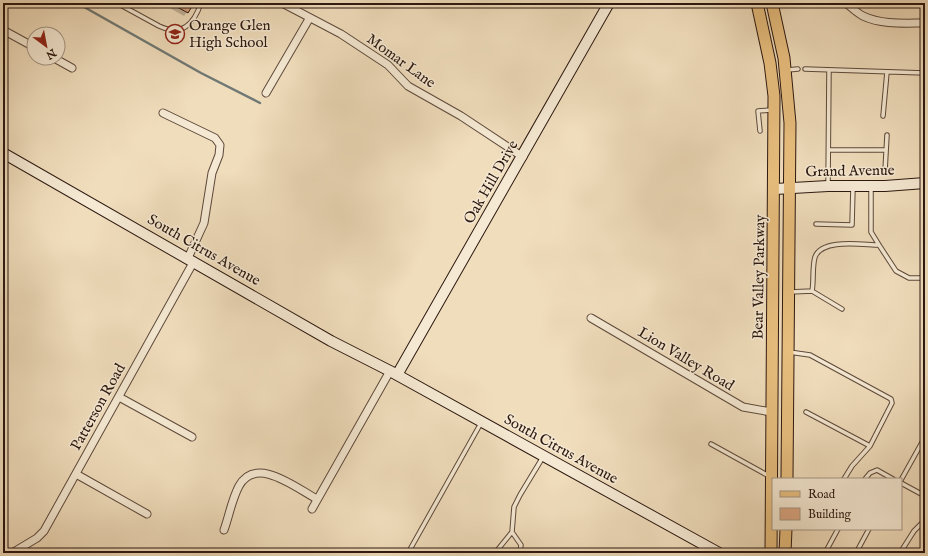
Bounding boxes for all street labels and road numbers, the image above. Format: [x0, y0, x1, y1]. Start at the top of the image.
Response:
street label: Momar Lane [363, 30, 439, 93]
street label: Oak Hill Drive [459, 137, 523, 227]
street label: Grand Avenue [805, 161, 895, 181]
street label: South Citrus Avenue [144, 210, 264, 290]
street label: Bear Valley Parkway [748, 214, 770, 340]
street label: Lion Valley Road [634, 323, 738, 396]
street label: Patterson Road [66, 359, 130, 454]
street label: South Citrus Avenue [501, 410, 621, 488]

